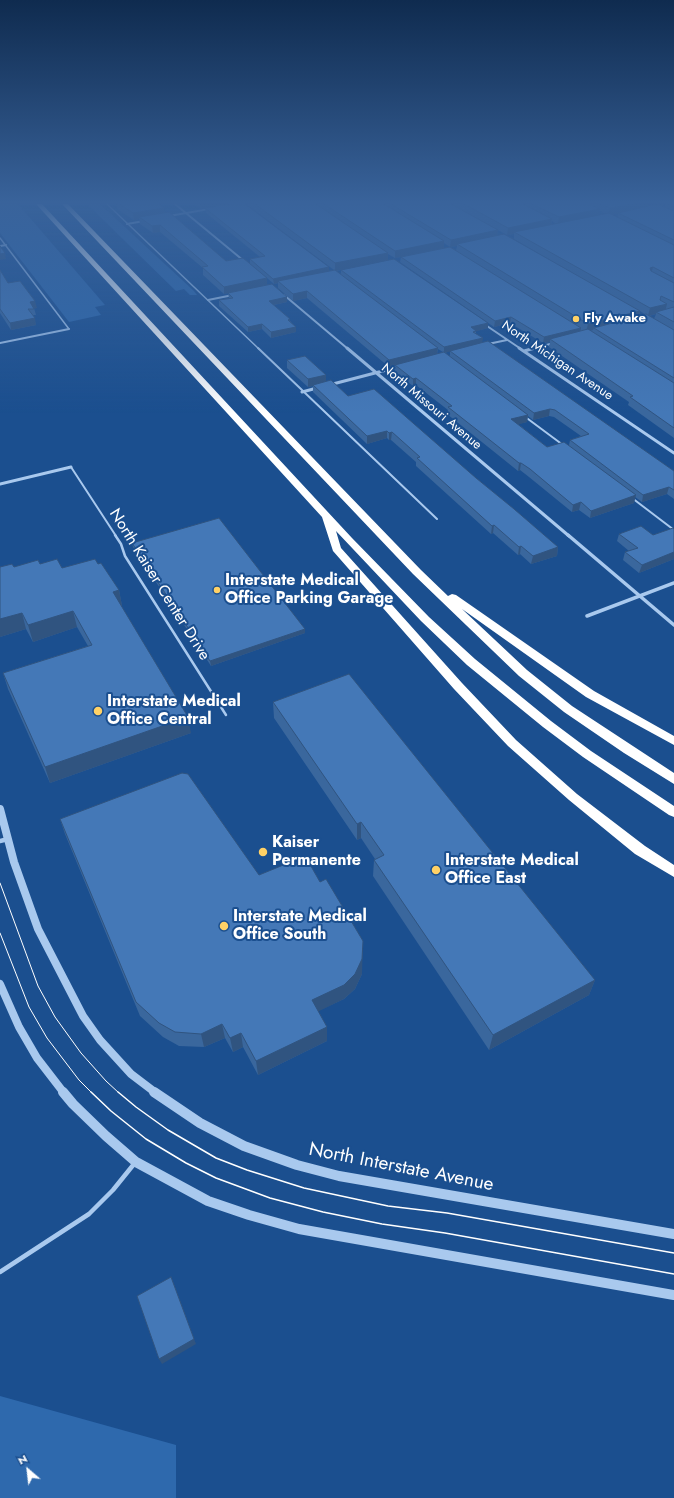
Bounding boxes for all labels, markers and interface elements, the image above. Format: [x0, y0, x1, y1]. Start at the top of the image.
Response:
place label: Fly Awake [584, 311, 646, 327]
marker: Fly Awake [571, 314, 581, 324]
street label: North Michigan Avenue [498, 318, 616, 404]
street label: North Missouri Avenue [378, 361, 484, 453]
street label: North Kaiser Center Drive [104, 506, 214, 664]
place label: Interstate Medical Office Parking Garage [225, 571, 393, 609]
marker: Interstate Medical Office Parking Garage [212, 585, 222, 595]
place label: Interstate Medical Office Central [107, 692, 241, 730]
marker: Interstate Medical Office Central [92, 705, 104, 717]
place label: Kaiser Permanente [272, 833, 361, 871]
marker: Kaiser Permanente [257, 846, 269, 858]
place label: Interstate Medical Office East [445, 851, 579, 889]
marker: Interstate Medical Office East [430, 864, 442, 876]
place label: Interstate Medical Office South [233, 907, 367, 945]
marker: Interstate Medical Office South [218, 920, 230, 932]
street label: North Interstate Avenue [307, 1139, 495, 1197]
north arrow [8, 1450, 48, 1490]
text: N [15, 1450, 30, 1469]

